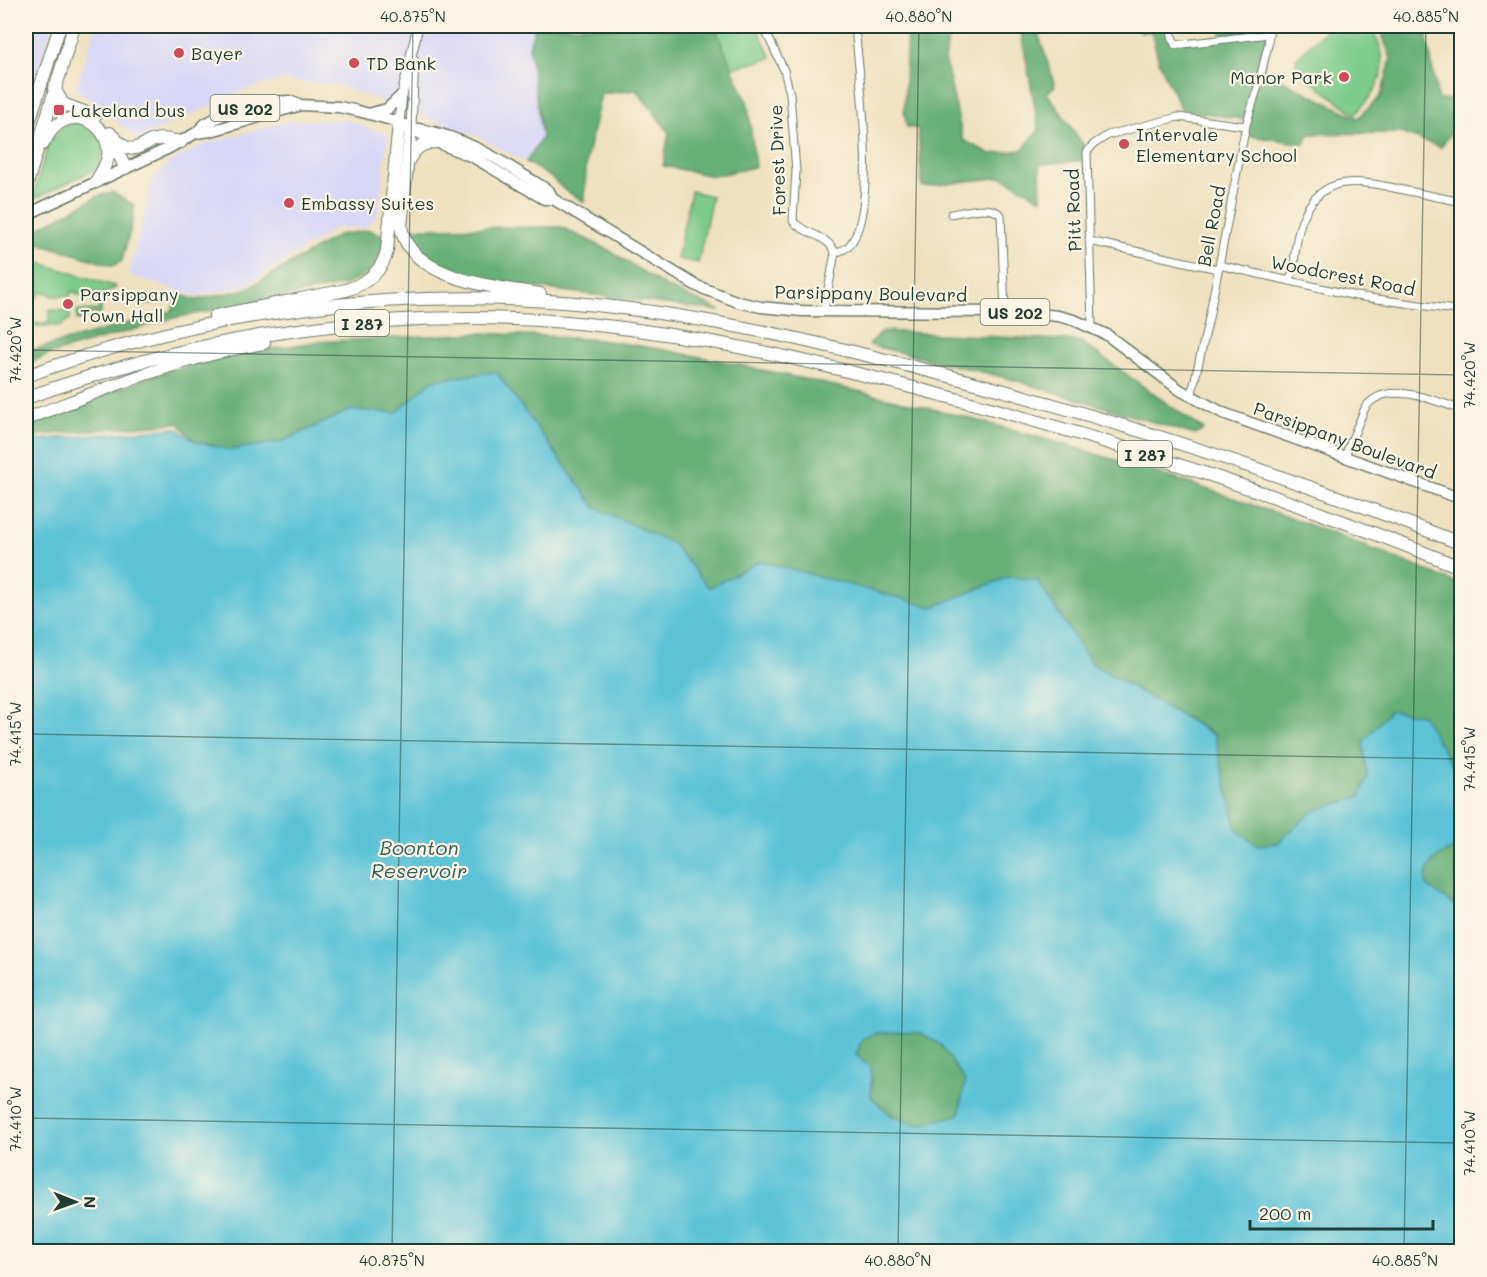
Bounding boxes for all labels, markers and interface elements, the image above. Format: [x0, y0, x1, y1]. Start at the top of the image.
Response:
text: 40.875°N [380, 6, 446, 26]
text: 40.880°N [886, 6, 952, 26]
text: 40.885°N [1393, 6, 1459, 26]
place label: Bayer [191, 41, 243, 65]
marker: Bayer [172, 46, 186, 60]
place label: TD Bank [366, 51, 436, 75]
marker: TD Bank [347, 56, 361, 70]
place label: Manor Park [1230, 65, 1332, 89]
marker: Manor Park [1337, 70, 1351, 84]
road number: US 202 [210, 95, 280, 121]
place label: Lakeland bus [71, 98, 185, 122]
marker: Lakeland bus [52, 103, 66, 117]
street label: Forest Drive [763, 104, 791, 216]
place label: Intervale Elementary School [1136, 122, 1298, 167]
marker: Intervale Elementary School [1117, 137, 1131, 151]
street label: Pitt Road [1060, 168, 1086, 252]
street label: Bell Road [1191, 183, 1231, 269]
place label: Embassy Suites [301, 191, 434, 215]
marker: Embassy Suites [282, 196, 296, 210]
street label: Woodcrest Road [1269, 249, 1417, 301]
street label: Parsippany Boulevard [775, 279, 967, 307]
place label: Parsippany Town Hall [80, 282, 178, 327]
marker: Parsippany Town Hall [61, 297, 75, 311]
road number: US 202 [980, 299, 1050, 325]
road number: I 287 [335, 310, 389, 336]
text: 74.420°W [5, 317, 25, 383]
text: 74.420°W [1459, 342, 1479, 408]
street label: Parsippany Boulevard [1250, 396, 1440, 484]
road number: I 287 [1118, 441, 1172, 467]
text: 74.415°W [5, 702, 25, 766]
text: 74.415°W [1459, 727, 1479, 791]
water label: Boonton Reservoir [371, 834, 467, 883]
text: 74.410°W [5, 1086, 25, 1152]
text: 74.410°W [1459, 1110, 1479, 1176]
north arrow [45, 1172, 105, 1232]
scale bar [1250, 1193, 1433, 1231]
text: N [80, 1196, 101, 1209]
text: 200 m [1259, 1201, 1311, 1225]
text: 40.875°N [359, 1250, 425, 1270]
text: 40.880°N [865, 1250, 931, 1270]
text: 40.885°N [1372, 1250, 1438, 1270]

